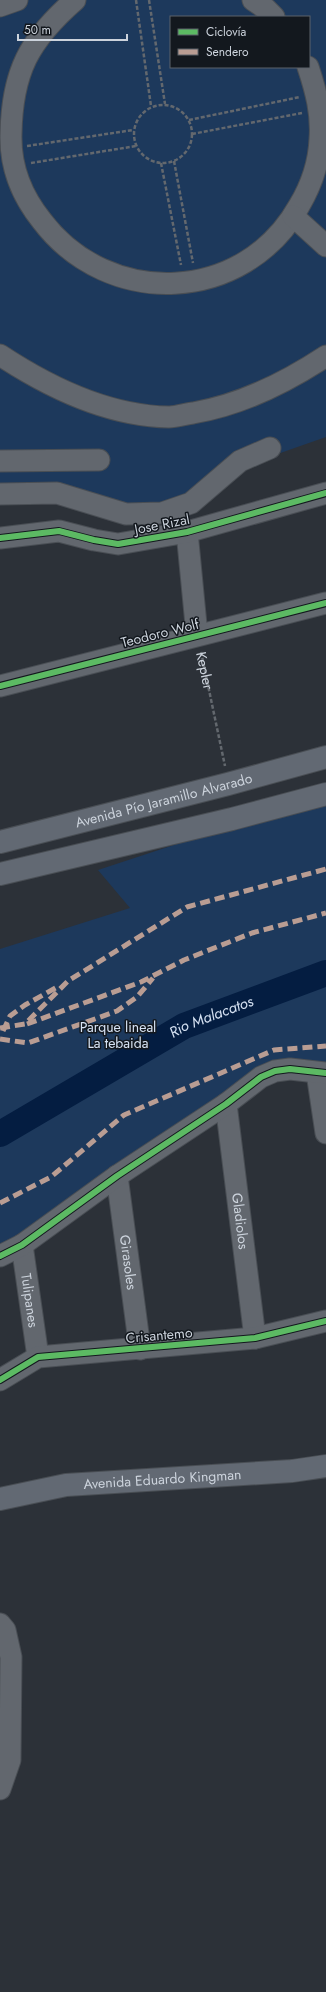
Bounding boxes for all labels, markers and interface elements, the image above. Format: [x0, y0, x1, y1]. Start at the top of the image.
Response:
scale bar [18, 16, 127, 42]
legend [170, 16, 310, 68]
text: 50 m [24, 21, 51, 39]
text: Ciclovía [206, 23, 247, 41]
text: Sendero [206, 43, 249, 61]
street label: Jose Rizal [131, 509, 191, 540]
street label: Teodoro Wolf [119, 613, 202, 652]
street label: Kepler [191, 650, 219, 691]
street label: Avenida Pío Jaramillo Alvarado [73, 768, 255, 832]
water label: Rio Malacatos [165, 990, 256, 1043]
park label: Parque lineal La tebaida [80, 1017, 156, 1053]
street label: Gladiolos [227, 1192, 254, 1251]
street label: Girasoles [115, 1233, 142, 1291]
street label: Tulipanes [16, 1272, 44, 1329]
street label: Crisantemo [125, 1322, 194, 1348]
street label: Avenida Eduardo Kingman [83, 1464, 242, 1494]

